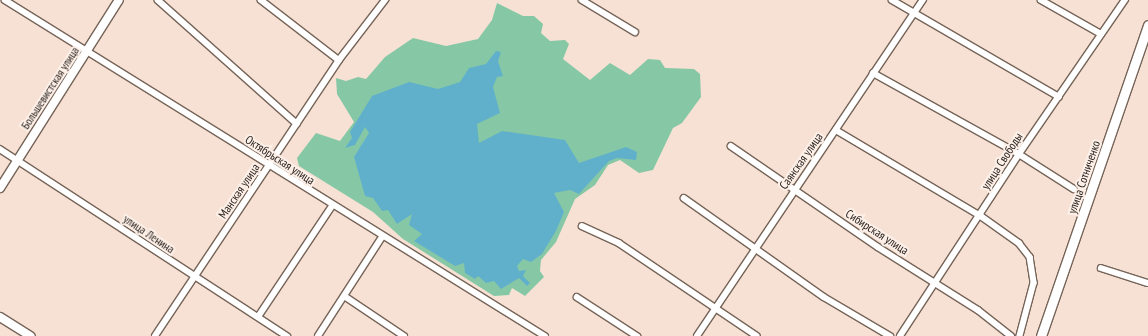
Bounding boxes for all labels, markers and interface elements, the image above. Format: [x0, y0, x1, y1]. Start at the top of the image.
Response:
street label: Большевистская улица [18, 44, 82, 132]
street label: Саянская улица [776, 130, 826, 192]
street label: улица Свободы [978, 130, 1026, 192]
street label: Октябрьская улица [243, 132, 317, 188]
street label: улица Сотниченко [1065, 139, 1103, 215]
street label: Манская улица [215, 161, 263, 221]
street label: Сибирская улица [843, 206, 911, 258]
street label: улица Ленина [121, 212, 177, 256]

